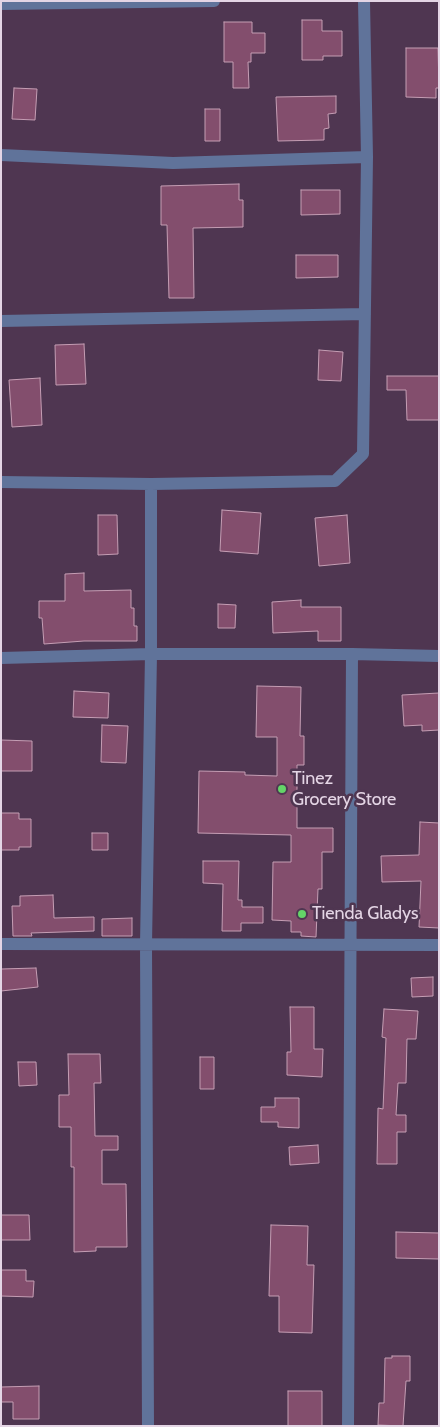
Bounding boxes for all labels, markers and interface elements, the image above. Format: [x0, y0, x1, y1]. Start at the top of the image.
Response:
place label: Tinez Grocery Store [292, 768, 396, 811]
marker: Tinez Grocery Store [276, 783, 288, 795]
place label: Tienda Gladys [312, 903, 419, 925]
marker: Tienda Gladys [296, 908, 308, 920]

